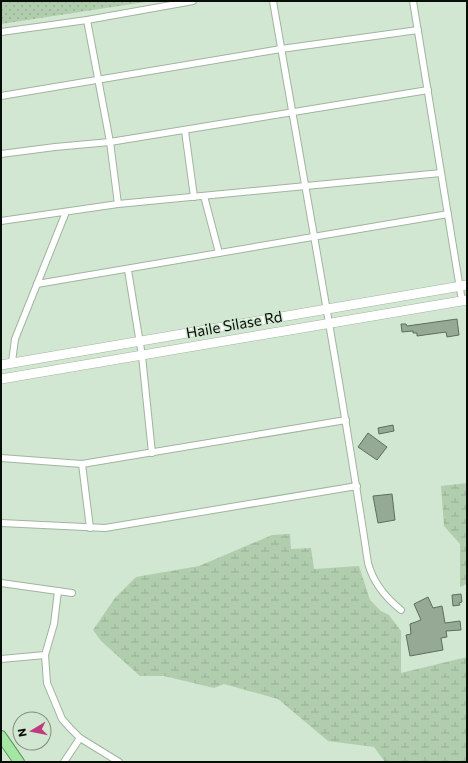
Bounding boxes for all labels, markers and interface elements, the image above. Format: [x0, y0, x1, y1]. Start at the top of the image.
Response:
street label: Haile Silase Rd [184, 307, 284, 341]
north arrow [12, 711, 52, 751]
text: N [15, 728, 29, 738]

